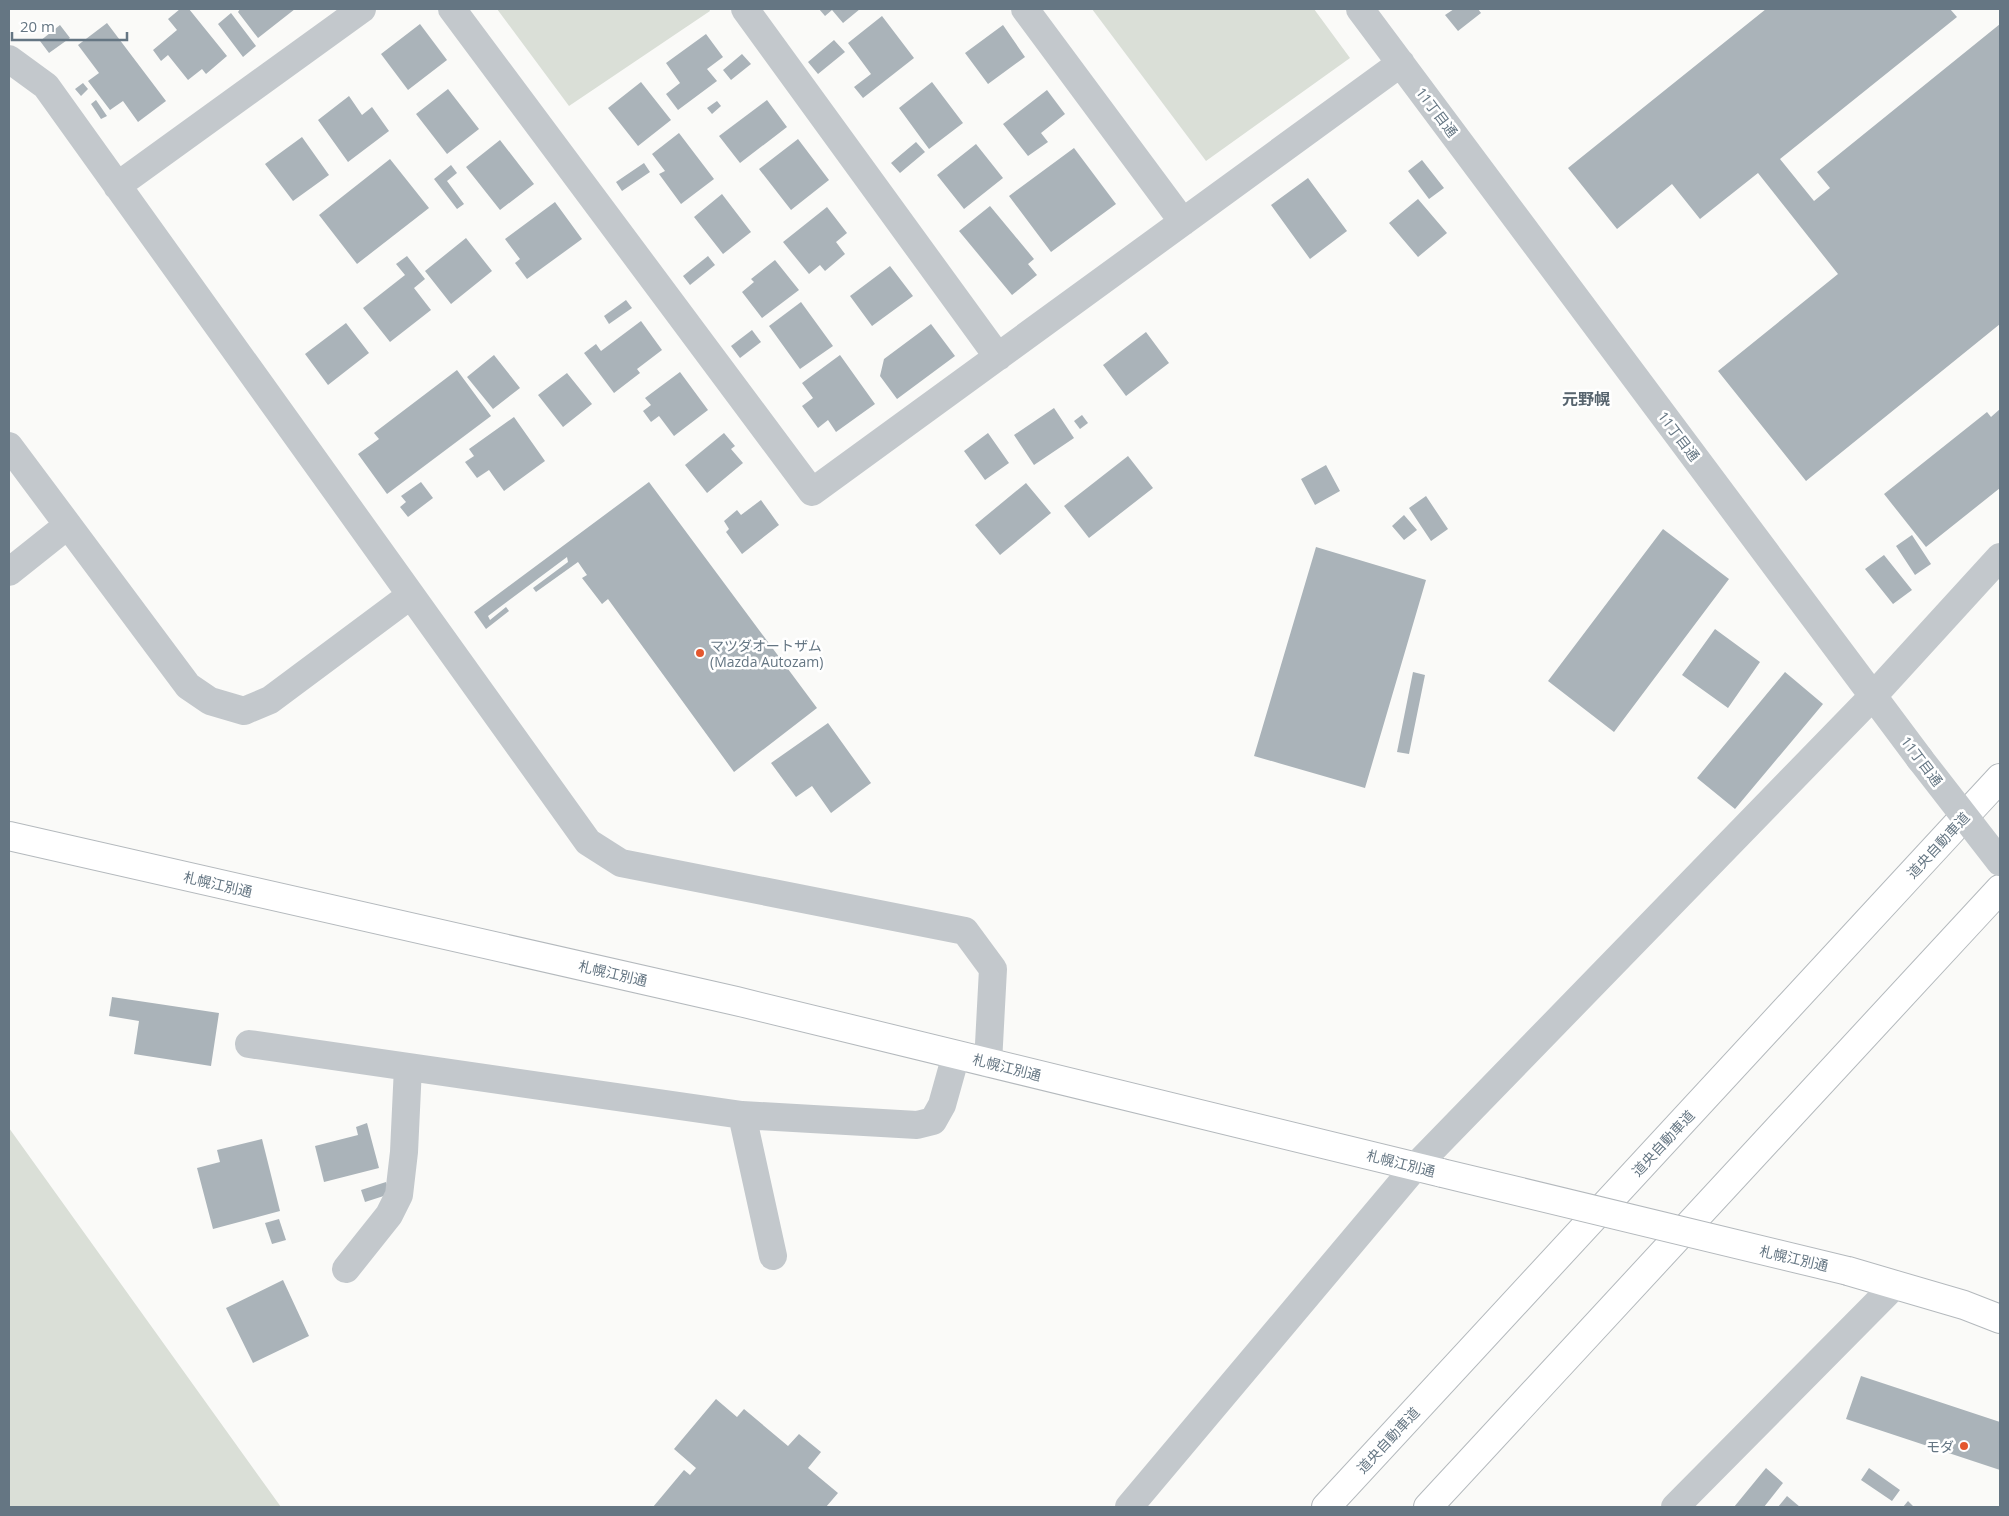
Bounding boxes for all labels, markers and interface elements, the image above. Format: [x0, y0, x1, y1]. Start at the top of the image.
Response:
scale bar [12, 10, 128, 42]
text: 20 m [20, 16, 55, 36]
street label: 11丁目通 [1412, 83, 1462, 141]
district label: 元野幌 [1562, 388, 1610, 410]
street label: 11丁目通 [1654, 407, 1704, 465]
place label: マツダオートザム (Mazda Autozam) [710, 636, 823, 671]
marker: マツダオートザム (Mazda Autozam) [694, 647, 706, 659]
street label: 11丁目通 [1897, 732, 1947, 790]
street label: 道央自動車道 [1902, 808, 1974, 882]
street label: 札幌江別通 [182, 867, 254, 901]
street label: 札幌江別通 [577, 956, 649, 990]
street label: 札幌江別通 [971, 1049, 1043, 1085]
street label: 道央自動車道 [1627, 1106, 1699, 1180]
street label: 札幌江別通 [1365, 1145, 1437, 1181]
street label: 札幌江別通 [1758, 1241, 1830, 1275]
street label: 道央自動車道 [1352, 1403, 1424, 1477]
place label: モダ [1926, 1437, 1954, 1456]
marker: モダ [1958, 1440, 1970, 1452]

